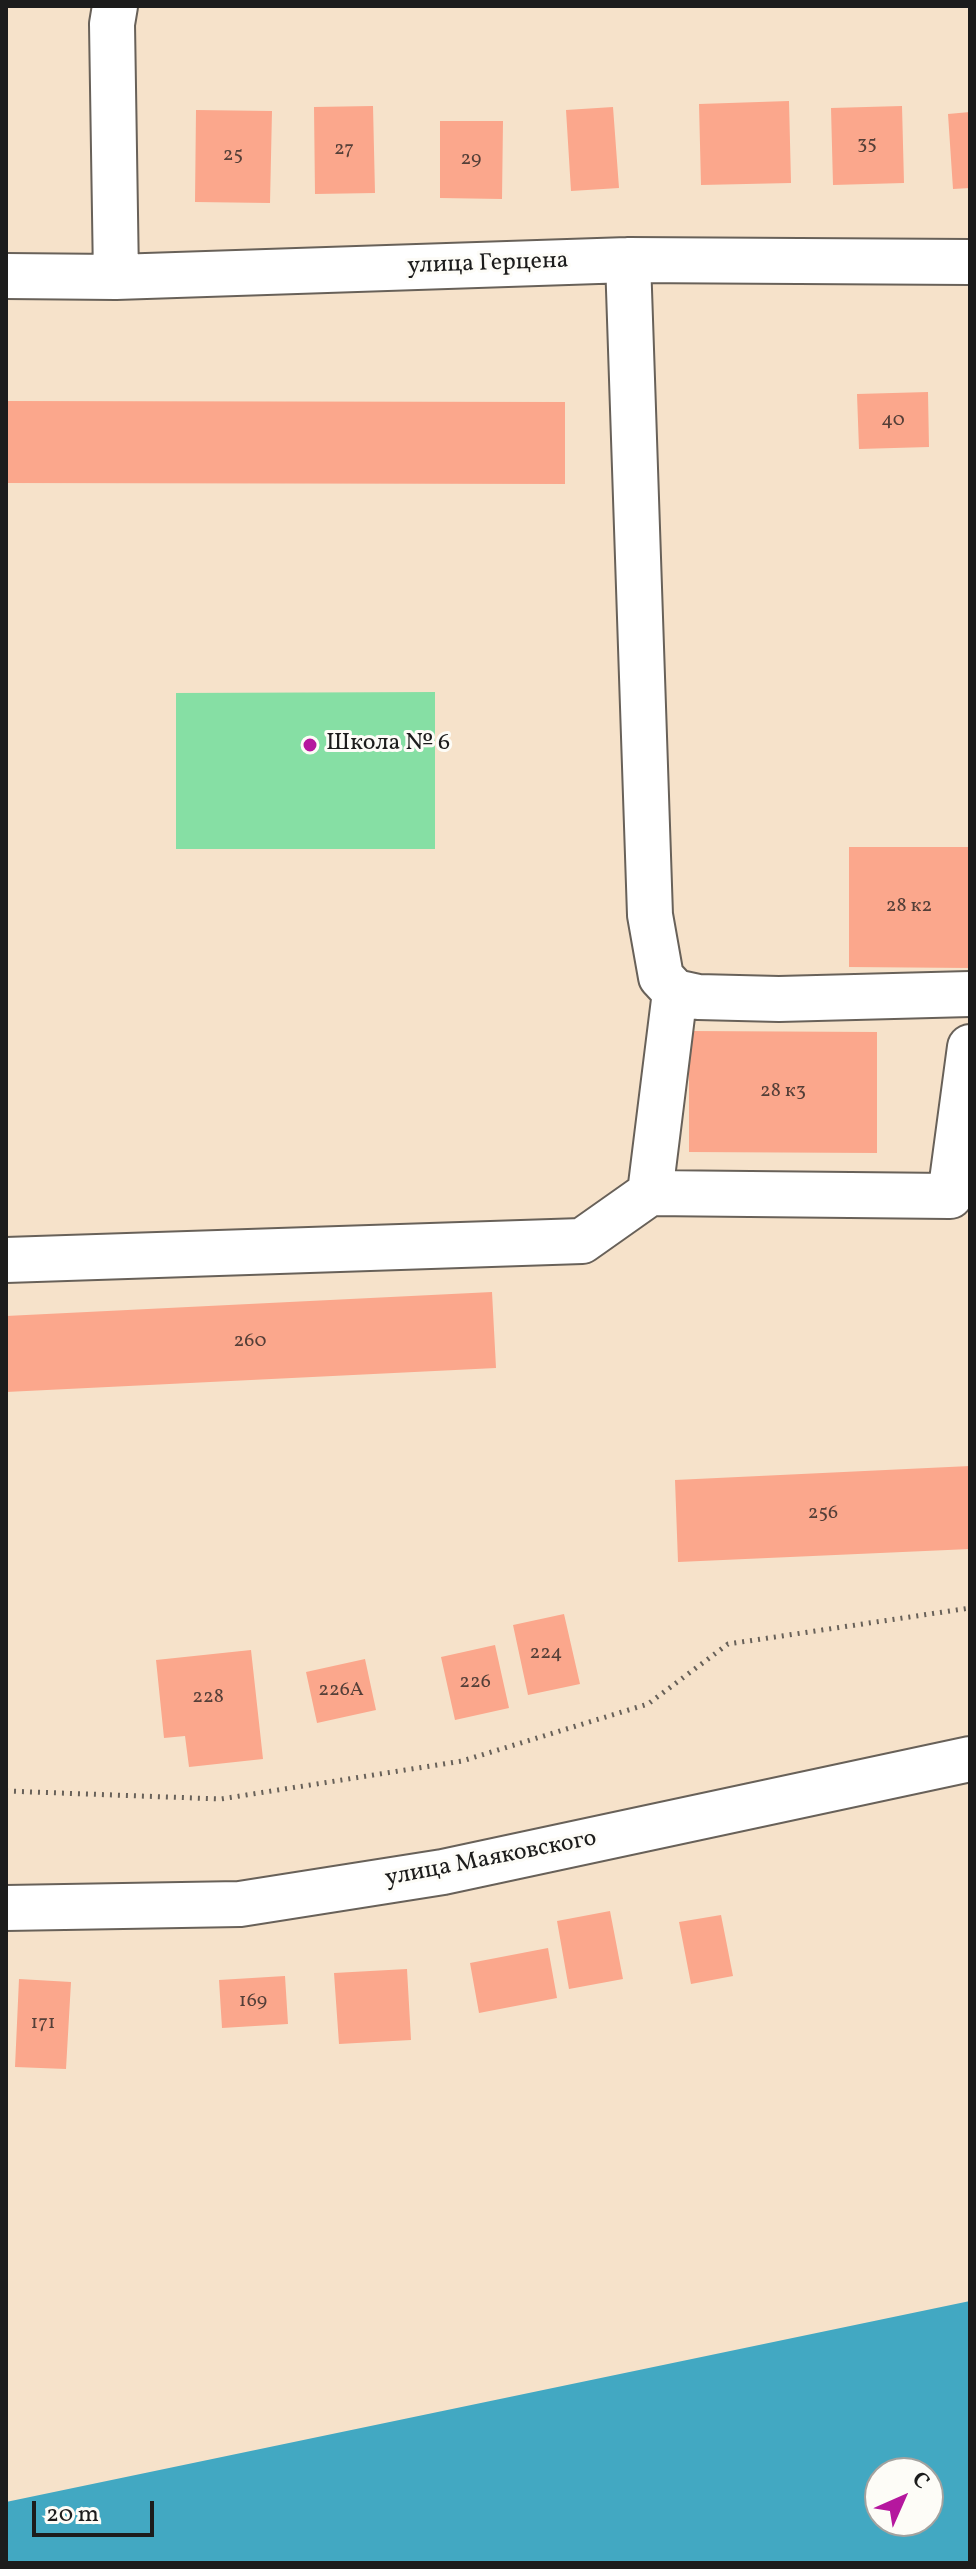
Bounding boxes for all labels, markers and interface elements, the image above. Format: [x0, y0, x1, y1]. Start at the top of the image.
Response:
house number: 35 [857, 133, 877, 157]
house number: 27 [334, 138, 354, 162]
house number: 25 [223, 144, 243, 168]
house number: 29 [461, 148, 481, 172]
street label: улица Герцена [407, 248, 569, 282]
house number: 40 [881, 409, 905, 433]
place label: Школа № 6 [326, 731, 450, 759]
marker: Школа № 6 [301, 736, 319, 754]
house number: 28 к2 [886, 895, 932, 919]
house number: 28 к3 [760, 1080, 806, 1104]
house number: 260 [234, 1330, 266, 1354]
house number: 256 [808, 1502, 838, 1526]
house number: 224 [530, 1642, 562, 1666]
house number: 226 [459, 1671, 491, 1695]
house number: 226А [318, 1679, 364, 1703]
house number: 228 [192, 1686, 224, 1710]
street label: улица Маяковского [383, 1825, 599, 1895]
house number: 169 [239, 1990, 267, 2014]
house number: 171 [30, 2012, 56, 2036]
north arrow [864, 2457, 944, 2537]
text: С [904, 2465, 936, 2497]
scale bar [36, 2485, 158, 2535]
text: 20 m [46, 2498, 99, 2532]

